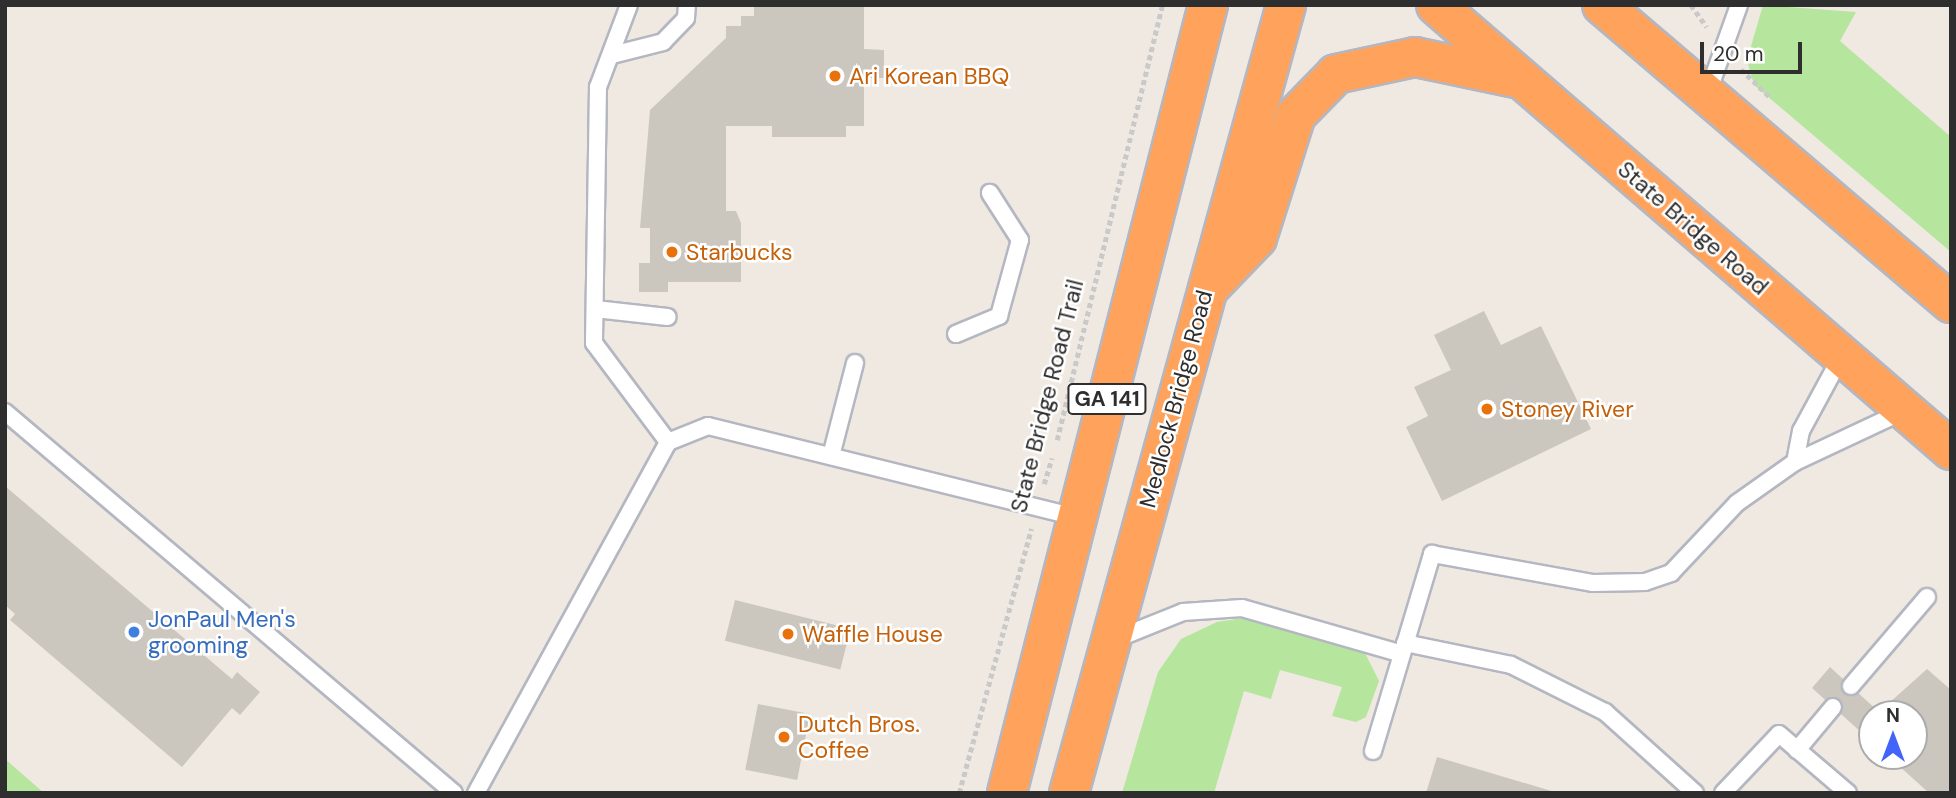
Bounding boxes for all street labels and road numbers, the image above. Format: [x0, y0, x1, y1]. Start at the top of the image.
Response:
street label: State Bridge Road [1612, 155, 1774, 301]
street label: State Bridge Road Trail [1005, 277, 1089, 515]
street label: Medlock Bridge Road [1134, 287, 1218, 511]
road number: GA 141 [1067, 382, 1147, 416]

